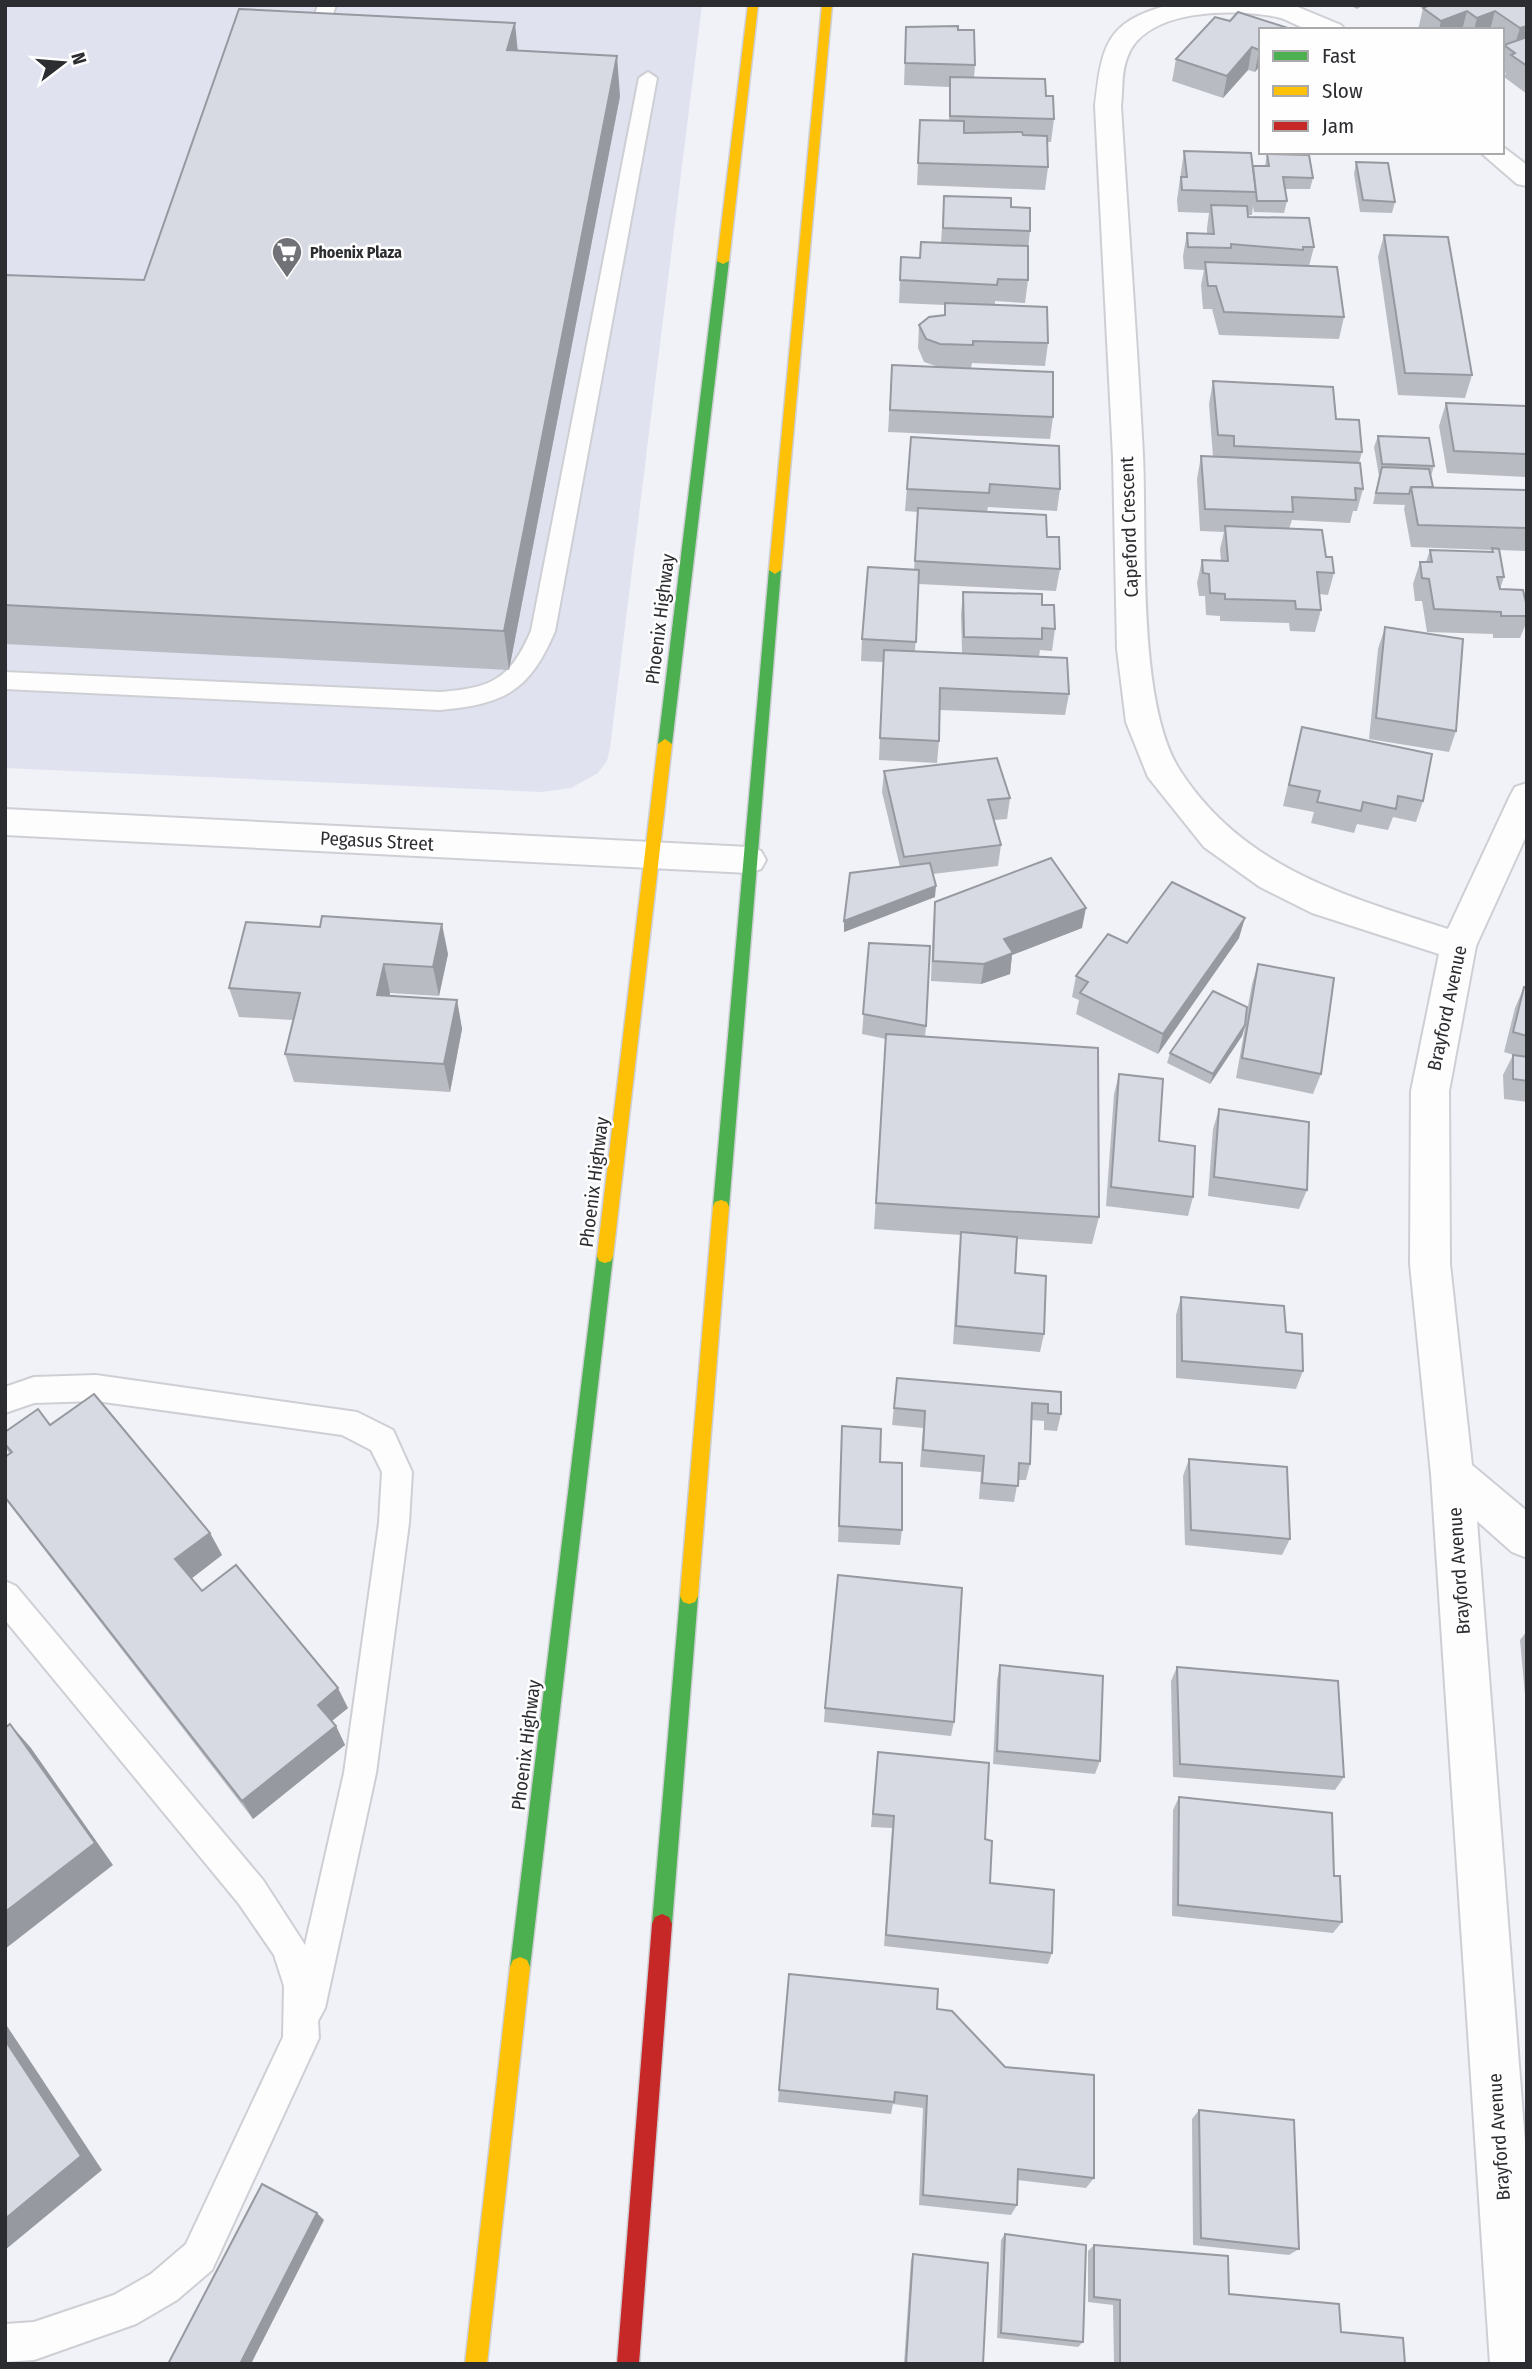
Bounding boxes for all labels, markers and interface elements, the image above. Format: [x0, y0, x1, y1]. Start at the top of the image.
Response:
north arrow [28, 28, 98, 98]
legend [1259, 28, 1504, 154]
text: Fast [1322, 43, 1356, 69]
text: N [66, 50, 91, 67]
text: Slow [1322, 78, 1363, 104]
text: Jam [1322, 113, 1354, 139]
supermarket icon: Phoenix Plaza [270, 235, 304, 279]
place label: Phoenix Plaza [310, 243, 402, 262]
street label: Capeford Crescent [1115, 455, 1143, 598]
street label: Phoenix Highway [641, 552, 679, 686]
street label: Pegasus Street [320, 827, 435, 856]
street label: Brayford Avenue [1423, 943, 1471, 1073]
street label: Phoenix Highway [575, 1115, 613, 1249]
street label: Brayford Avenue [1443, 1507, 1475, 1635]
street label: Phoenix Highway [507, 1678, 545, 1812]
street label: Brayford Avenue [1483, 2073, 1515, 2201]

